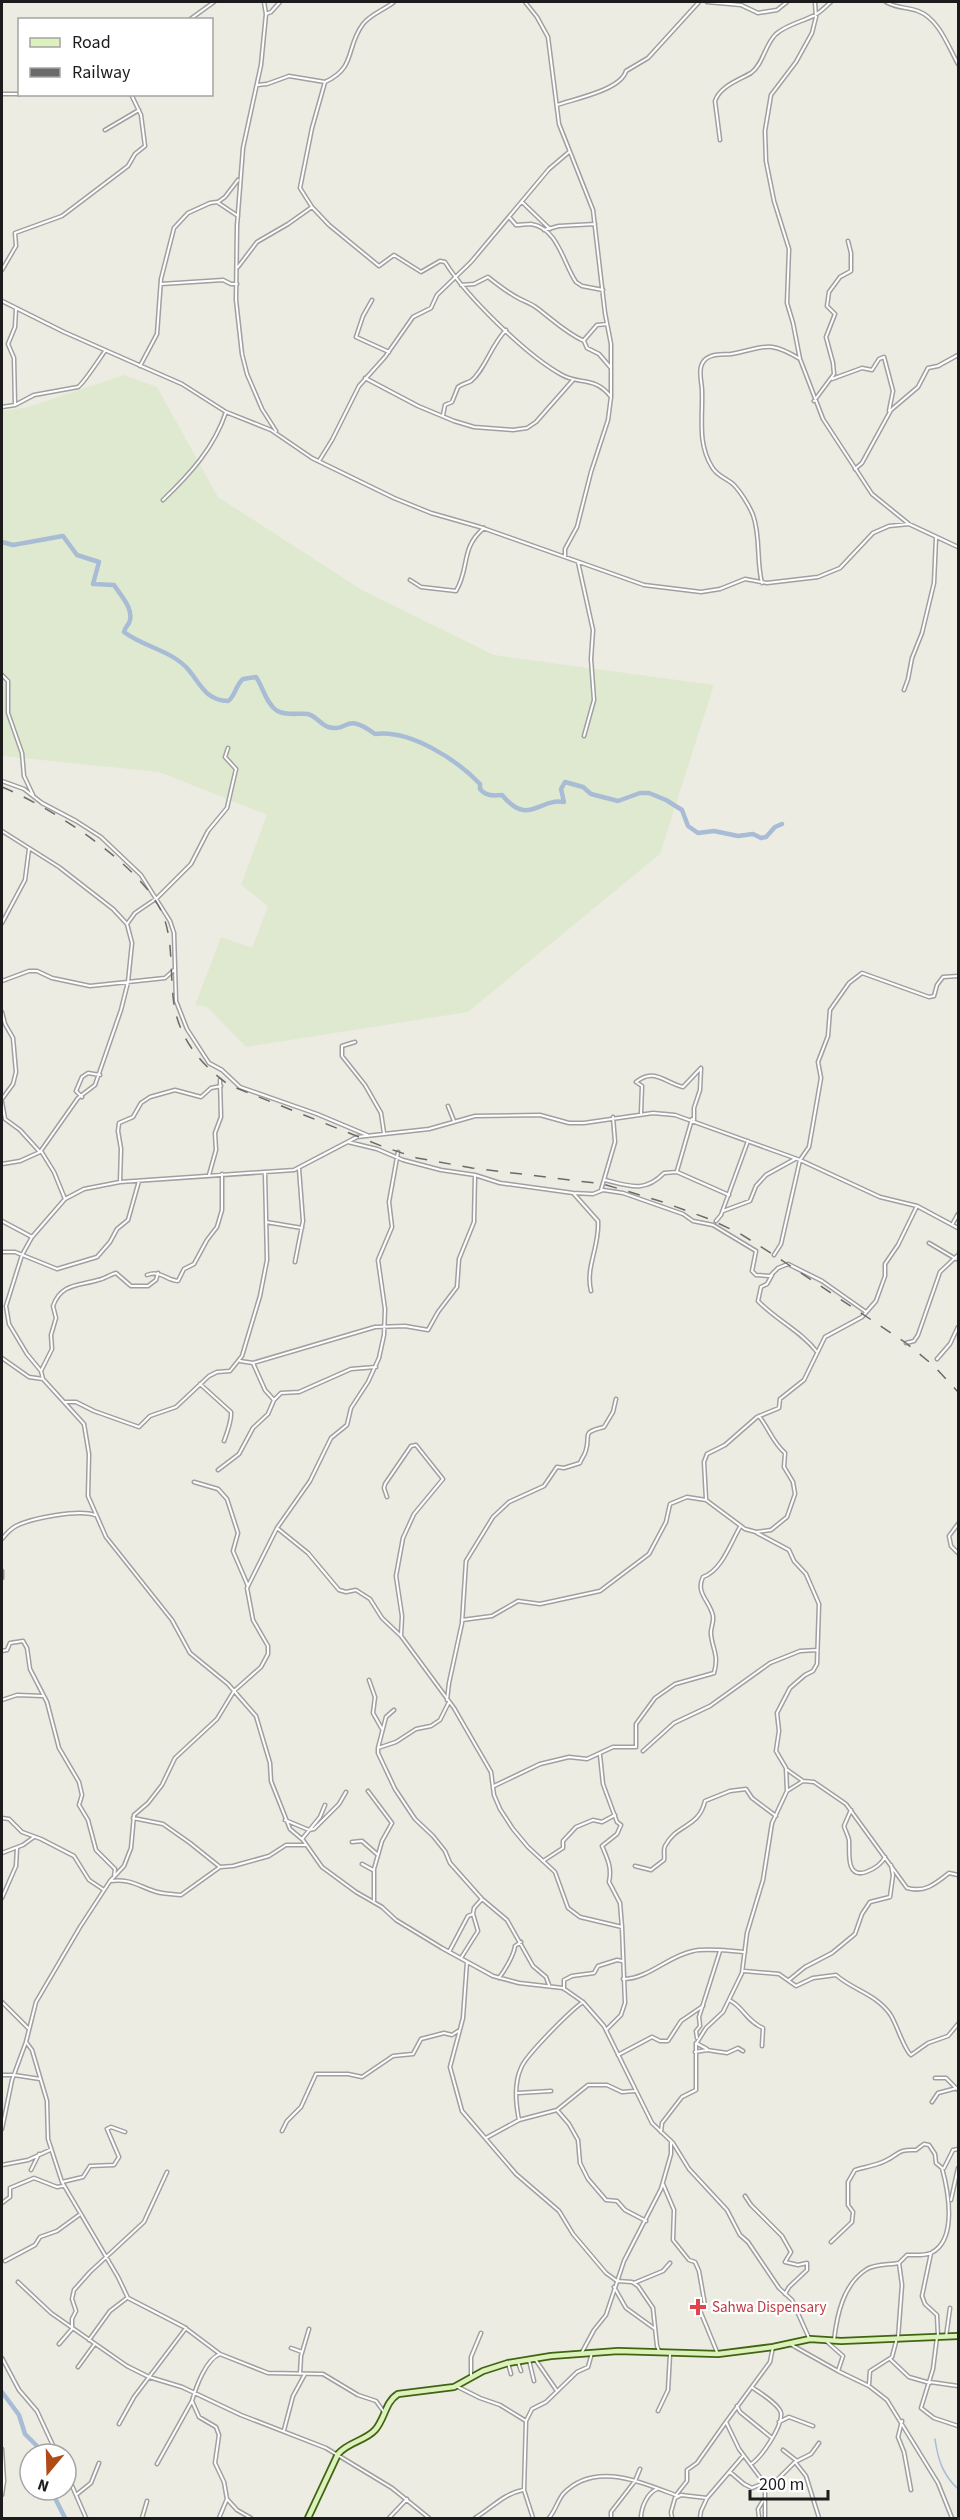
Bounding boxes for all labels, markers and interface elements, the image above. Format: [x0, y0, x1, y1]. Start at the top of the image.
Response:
legend [18, 18, 213, 96]
text: Road [72, 30, 111, 55]
text: Railway [72, 60, 131, 85]
place label: Sahwa Dispensary [712, 2297, 827, 2318]
marker: Sahwa Dispensary [689, 2298, 707, 2316]
north arrow [18, 2442, 78, 2502]
scale bar [750, 2463, 828, 2501]
text: 200 m [759, 2472, 804, 2497]
text: N [35, 2473, 52, 2497]

